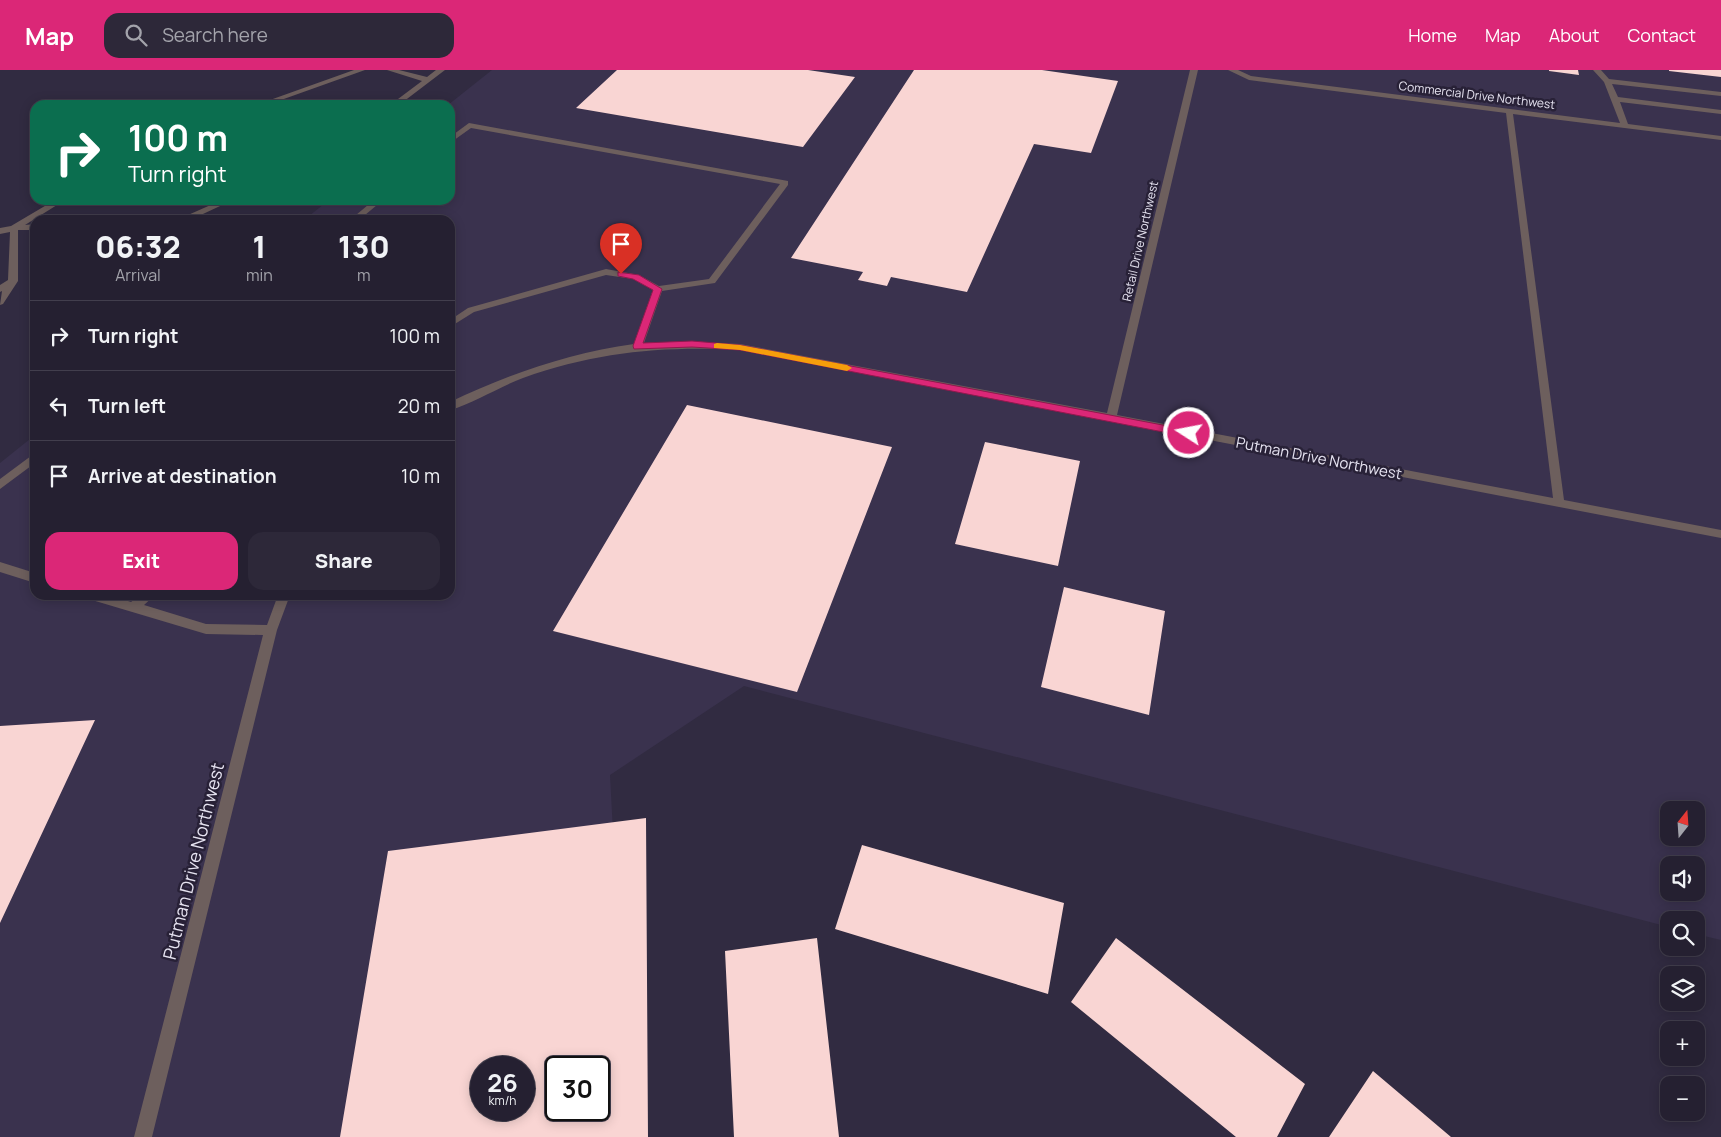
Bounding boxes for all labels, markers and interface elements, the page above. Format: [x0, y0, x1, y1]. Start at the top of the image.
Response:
search box [104, 13, 454, 58]
text: Map [25, 19, 74, 52]
icon: search [122, 21, 150, 49]
text: Search here [162, 22, 268, 48]
text: Home [1408, 23, 1457, 47]
text: Map [1485, 23, 1521, 47]
text: About [1549, 23, 1599, 47]
text: Contact [1627, 23, 1696, 47]
street label: Commercial Drive Northwest [1398, 77, 1556, 113]
text: 100 m [128, 114, 228, 162]
icon: right [45, 120, 110, 185]
text: Turn right [128, 159, 226, 189]
street label: Retail Drive Northwest [1118, 179, 1162, 303]
pin [600, 223, 642, 274]
text: 06:32 [95, 226, 181, 267]
text: 1 [253, 226, 266, 267]
text: 130 [338, 226, 390, 267]
icon: arrive [607, 230, 635, 258]
text: Arrival [115, 264, 161, 286]
text: min [246, 264, 273, 286]
text: m [357, 264, 371, 286]
icon: right [45, 322, 73, 350]
text: Turn right [88, 323, 178, 349]
text: 100 m [389, 323, 440, 349]
icon: left [45, 392, 73, 420]
text: Turn left [88, 393, 166, 419]
text: 20 m [398, 393, 440, 419]
position arrow [1162, 406, 1214, 458]
street label: Putman Drive Northwest [1234, 432, 1404, 484]
icon: arrive [45, 462, 73, 490]
text: Arrive at destination [88, 463, 277, 489]
text: 10 m [401, 463, 440, 489]
button: Exit [45, 532, 238, 590]
button: Share [248, 532, 440, 590]
street label: Putman Drive Northwest [157, 760, 229, 962]
north arrow [1660, 801, 1705, 846]
map controls [1660, 801, 1705, 1121]
button: sound [1660, 856, 1705, 901]
button: search [1660, 911, 1705, 956]
button: layers [1660, 966, 1705, 1011]
button: + [1660, 1021, 1705, 1066]
speed limit sign: 30 [545, 1056, 610, 1121]
text: 26 [487, 1065, 518, 1100]
button: − [1660, 1076, 1705, 1121]
text: km/h [489, 1092, 516, 1109]

